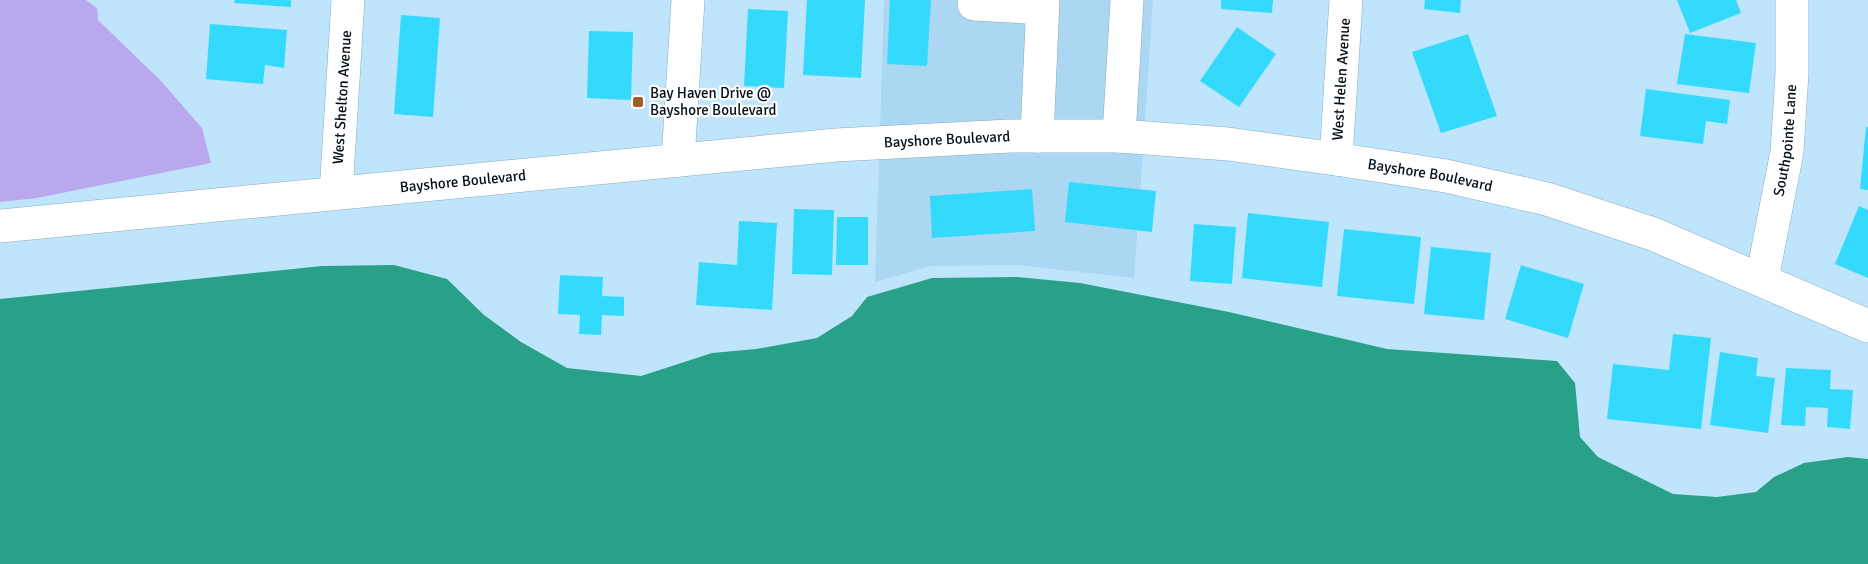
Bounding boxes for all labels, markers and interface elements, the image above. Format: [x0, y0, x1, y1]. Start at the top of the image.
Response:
street label: West Helen Avenue [1328, 17, 1354, 141]
street label: West Shelton Avenue [329, 30, 355, 165]
place label: Bay Haven Drive @ Bayshore Boulevard [650, 84, 777, 119]
street label: Southpointe Lane [1770, 84, 1800, 198]
marker: Bay Haven Drive @ Bayshore Boulevard [631, 95, 645, 109]
street label: Bayshore Boulevard [883, 127, 1011, 152]
street label: Bayshore Boulevard [1366, 155, 1494, 195]
street label: Bayshore Boulevard [399, 166, 527, 196]

